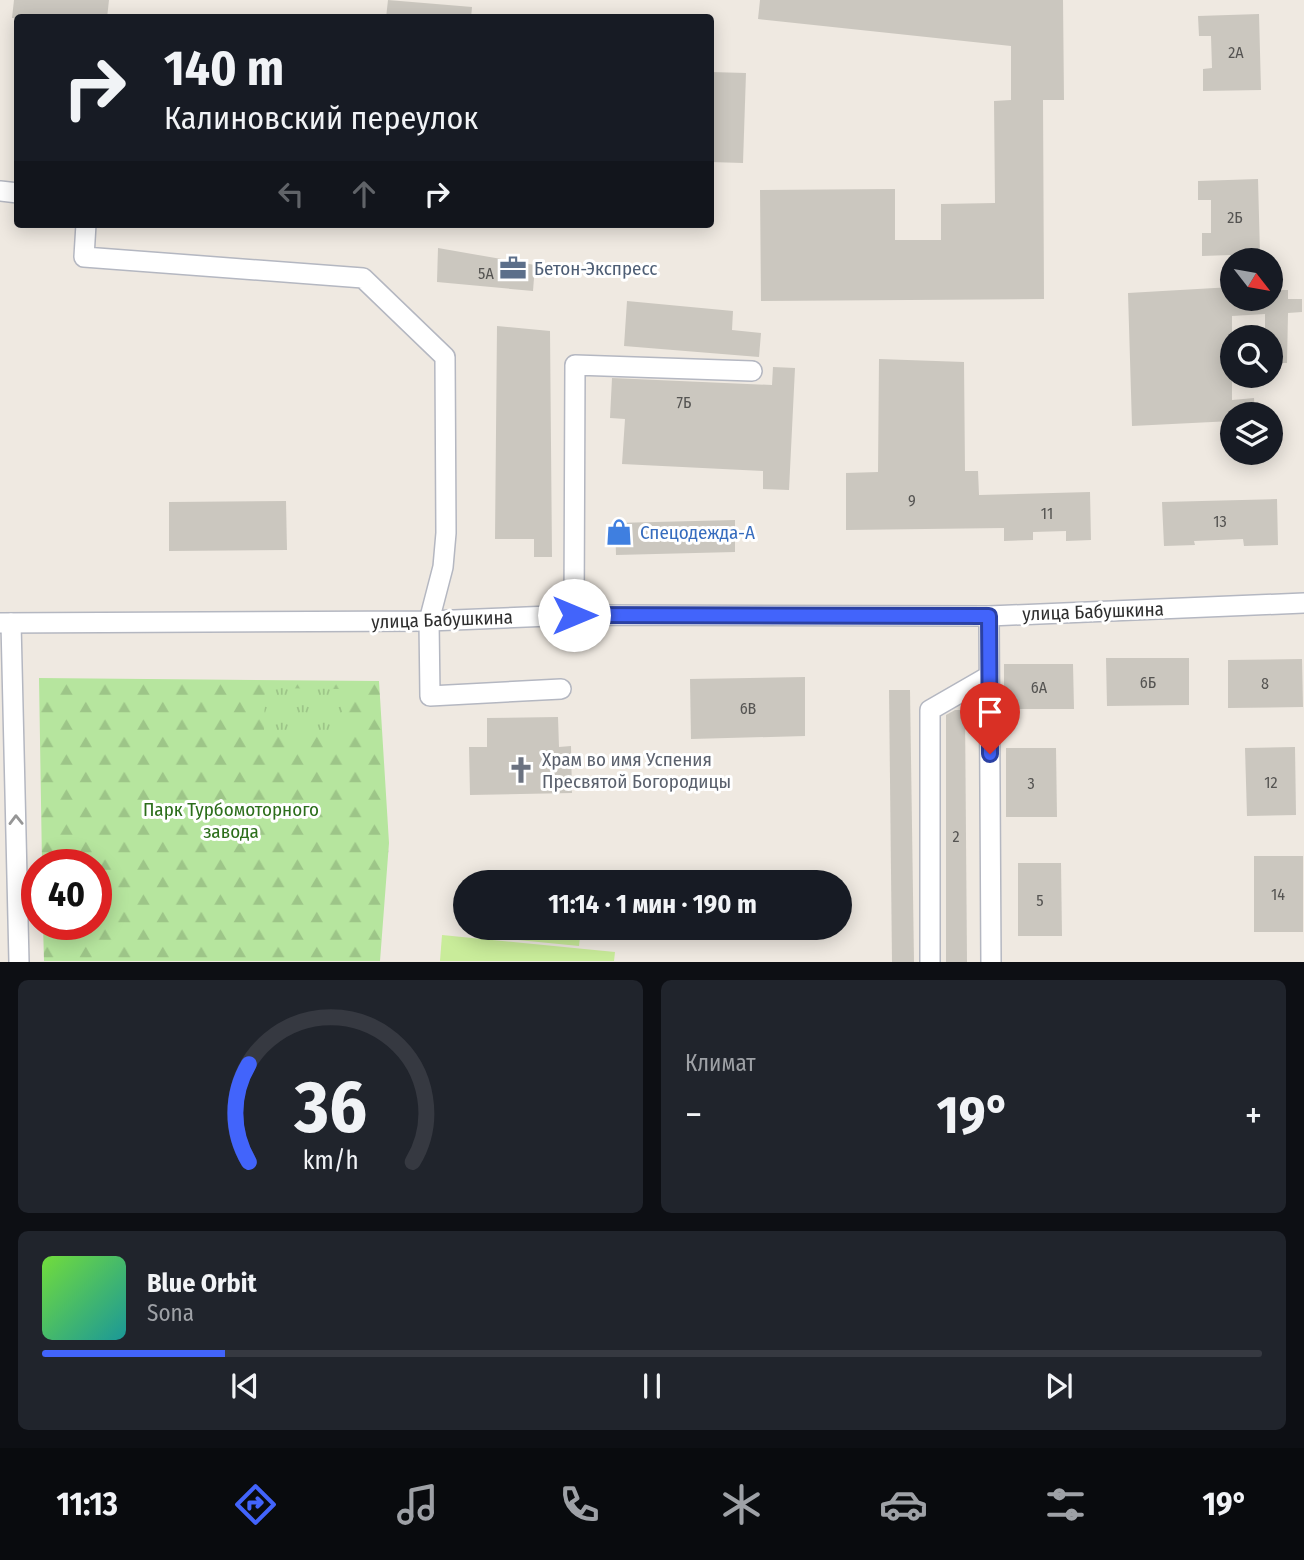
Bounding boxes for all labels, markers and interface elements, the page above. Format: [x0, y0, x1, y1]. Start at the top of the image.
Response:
text: 140 m [164, 39, 284, 98]
icon: right [49, 42, 140, 133]
house number: 2А [1228, 43, 1244, 62]
text: Калиновский переулок [164, 99, 478, 137]
icon: left [272, 175, 310, 213]
icon: ahead [345, 175, 383, 213]
icon: right [418, 175, 456, 213]
house number: 2Б [1227, 208, 1243, 227]
north arrow [1220, 248, 1283, 312]
map controls [1220, 248, 1283, 465]
office icon: Бетон-Экспресс [498, 253, 528, 283]
place label: Бетон-Экспресс [534, 257, 657, 280]
house number: 5А [478, 264, 494, 283]
button: search [1220, 325, 1283, 388]
house number: 7Б [677, 393, 691, 412]
button: layers [1220, 402, 1283, 465]
house number: 9 [908, 491, 916, 510]
house number: 11 [1041, 504, 1053, 523]
house number: 13 [1213, 512, 1227, 531]
shop icon: Спецодежда-А [604, 517, 634, 547]
place label: Спецодежда-А [640, 521, 755, 544]
position arrow [537, 578, 611, 652]
street label: улица Бабушкина [1022, 598, 1164, 625]
street label: улица Бабушкина [371, 606, 513, 633]
house number: 6Б [1140, 673, 1156, 692]
house number: 8 [1261, 674, 1269, 693]
house number: 6А [1031, 678, 1048, 697]
pin [960, 682, 1020, 754]
icon: arrive [971, 693, 1009, 731]
house number: 6В [740, 699, 757, 718]
place label: Храм во имя Успения Пресвятой Богородицы [542, 748, 731, 793]
church icon: Храм во имя Успения Пресвятой Богородицы [506, 755, 536, 785]
house number: 12 [1264, 773, 1278, 792]
house number: 3 [1027, 774, 1035, 793]
park label: Парк Турбомоторного завода [143, 798, 319, 843]
one-way arrow [8, 814, 23, 825]
house number: 2 [952, 827, 960, 846]
speed limit sign: 40 [21, 849, 112, 940]
house number: 14 [1271, 885, 1285, 904]
text: 11:14 · 1 мин · 190 m [548, 889, 757, 920]
house number: 5 [1036, 891, 1044, 910]
text: Климат [685, 1049, 756, 1077]
text: 36 [293, 1065, 367, 1152]
text: 19° [937, 1084, 1010, 1147]
text: − [685, 1092, 702, 1138]
text: + [1245, 1092, 1262, 1138]
text: km/h [303, 1146, 358, 1176]
text: Blue Orbit [147, 1268, 257, 1299]
text: Sona [147, 1299, 194, 1327]
icon: previous [226, 1367, 264, 1405]
icon: pause [633, 1367, 671, 1405]
icon: next [1040, 1367, 1078, 1405]
icon: directions [231, 1480, 280, 1529]
icon: music [393, 1480, 442, 1529]
icon: phone [555, 1480, 604, 1529]
icon: climate [717, 1480, 766, 1529]
icon: car [879, 1480, 928, 1529]
icon: filters [1041, 1480, 1090, 1529]
text: 11:13 [56, 1485, 118, 1523]
text: 19° [1202, 1485, 1248, 1523]

